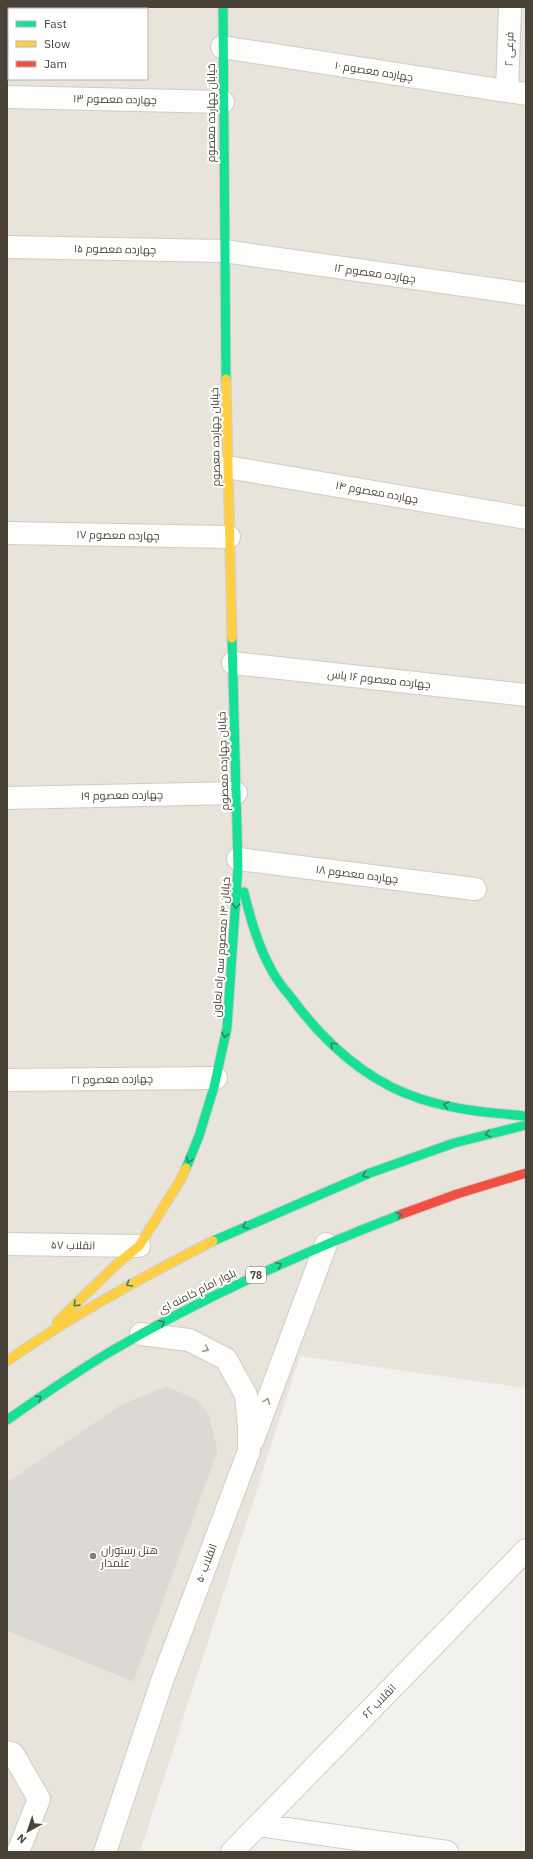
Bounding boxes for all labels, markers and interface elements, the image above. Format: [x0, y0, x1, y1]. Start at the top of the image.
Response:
legend [8, 8, 148, 80]
text: Fast [44, 16, 67, 31]
street label: فرعی ۲ [501, 31, 517, 67]
text: Slow [44, 36, 70, 51]
text: Jam [44, 56, 67, 71]
street label: چهارده معصوم ۱۰ [334, 58, 414, 85]
street label: خیابان چهارده معصوم [204, 63, 219, 163]
street label: چهارده معصوم ۱۳ [73, 91, 157, 108]
street label: چهارده معصوم ۱۵ [74, 241, 156, 258]
street label: چهارده معصوم ۱۲ [333, 260, 417, 287]
street label: خیابان چهارده معصوم [207, 387, 224, 487]
street label: چهارده معصوم ۱۴ [334, 478, 419, 507]
street label: چهارده معصوم ۱۷ [76, 527, 160, 544]
street label: چهارده معصوم ۱۶ یاس [326, 667, 431, 692]
street label: خیابان چهارده معصوم [214, 711, 233, 811]
street label: چهارده معصوم ۱۹ [81, 787, 163, 804]
street label: چهارده معصوم ۱۸ [315, 862, 399, 887]
street label: خیابان ۱۴ معصوم سه راه تعاون [209, 876, 234, 1018]
one-way arrow [232, 903, 241, 909]
one-way arrow [222, 1032, 230, 1039]
one-way arrow [330, 1042, 338, 1050]
street label: چهارده معصوم ۲۱ [71, 1071, 153, 1088]
one-way arrow [443, 1102, 449, 1110]
one-way arrow [485, 1130, 491, 1138]
one-way arrow [185, 1156, 193, 1163]
one-way arrow [361, 1171, 368, 1179]
one-way arrow [395, 1212, 402, 1220]
one-way arrow [242, 1222, 249, 1230]
street label: انقلاب ۵۷ [51, 1238, 95, 1252]
one-way arrow [274, 1262, 282, 1270]
street label: بلوار امام خامنه ای [156, 1265, 239, 1317]
road number: 78 [246, 1267, 266, 1283]
one-way arrow [126, 1280, 133, 1287]
one-way arrow [73, 1300, 81, 1307]
one-way arrow [158, 1320, 165, 1328]
one-way arrow [202, 1344, 209, 1352]
one-way arrow [35, 1395, 42, 1403]
one-way arrow [263, 1398, 271, 1405]
street label: انقلاب ۵۰ [192, 1542, 220, 1584]
place label: هتل رستوران علمدار [100, 1543, 158, 1570]
marker: هتل رستوران علمدار [88, 1551, 98, 1561]
street label: انقلاب ۶۲ [359, 1681, 399, 1721]
north arrow [8, 1811, 48, 1851]
text: N [14, 1831, 29, 1847]

